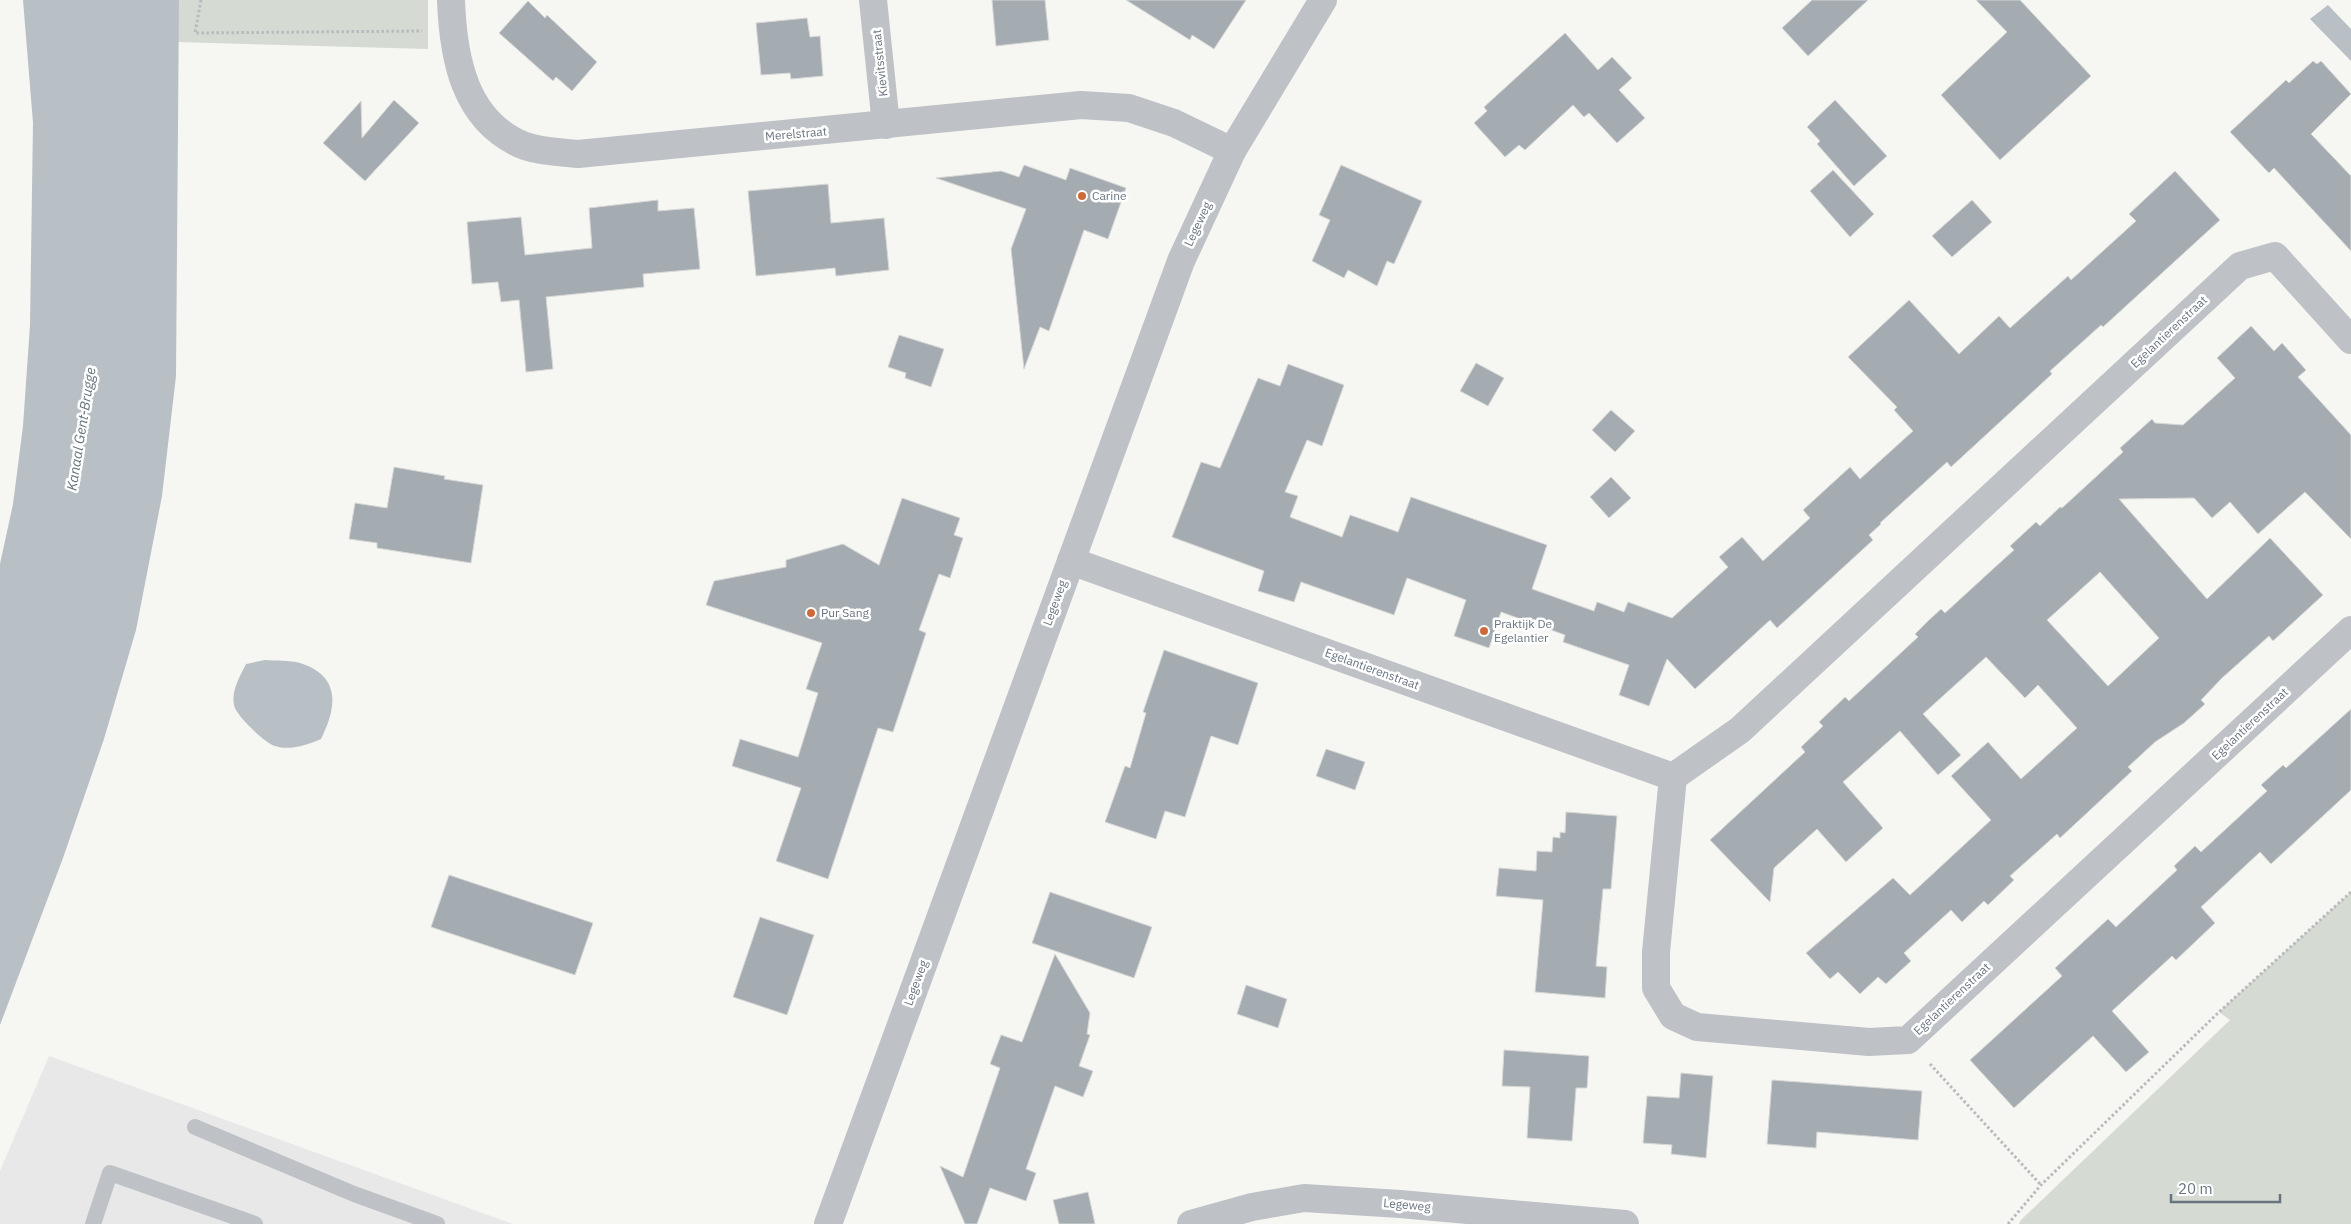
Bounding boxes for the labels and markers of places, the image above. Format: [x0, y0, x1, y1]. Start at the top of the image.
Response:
place label: Carine [1092, 188, 1127, 203]
marker: Carine [1076, 190, 1088, 202]
place label: Pur Sang [821, 605, 870, 620]
marker: Pur Sang [805, 607, 817, 619]
place label: Praktijk De Egelantier [1494, 616, 1553, 645]
marker: Praktijk De Egelantier [1478, 625, 1490, 637]

